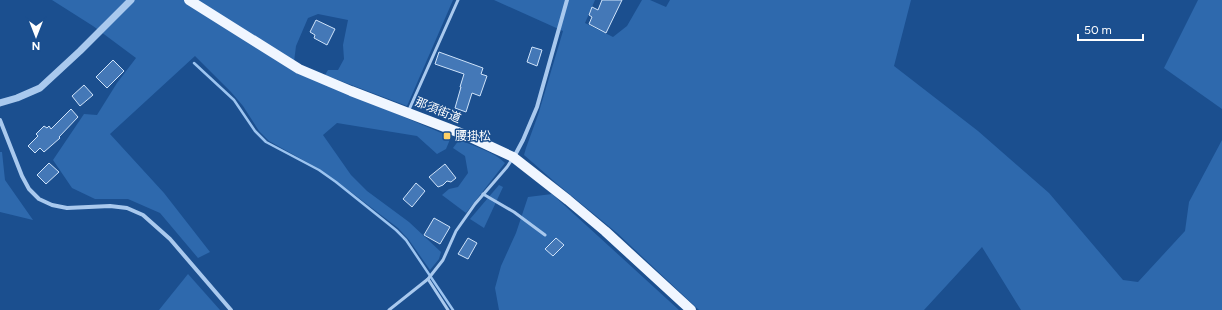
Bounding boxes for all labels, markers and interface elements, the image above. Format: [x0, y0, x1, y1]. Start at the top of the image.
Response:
north arrow [16, 16, 56, 56]
scale bar [1078, 16, 1143, 42]
text: 50 m [1084, 23, 1112, 37]
text: N [32, 39, 40, 52]
street label: 那須街道 [413, 95, 463, 125]
place label: 腰掛松 [455, 129, 491, 143]
marker: 腰掛松 [442, 131, 452, 141]

